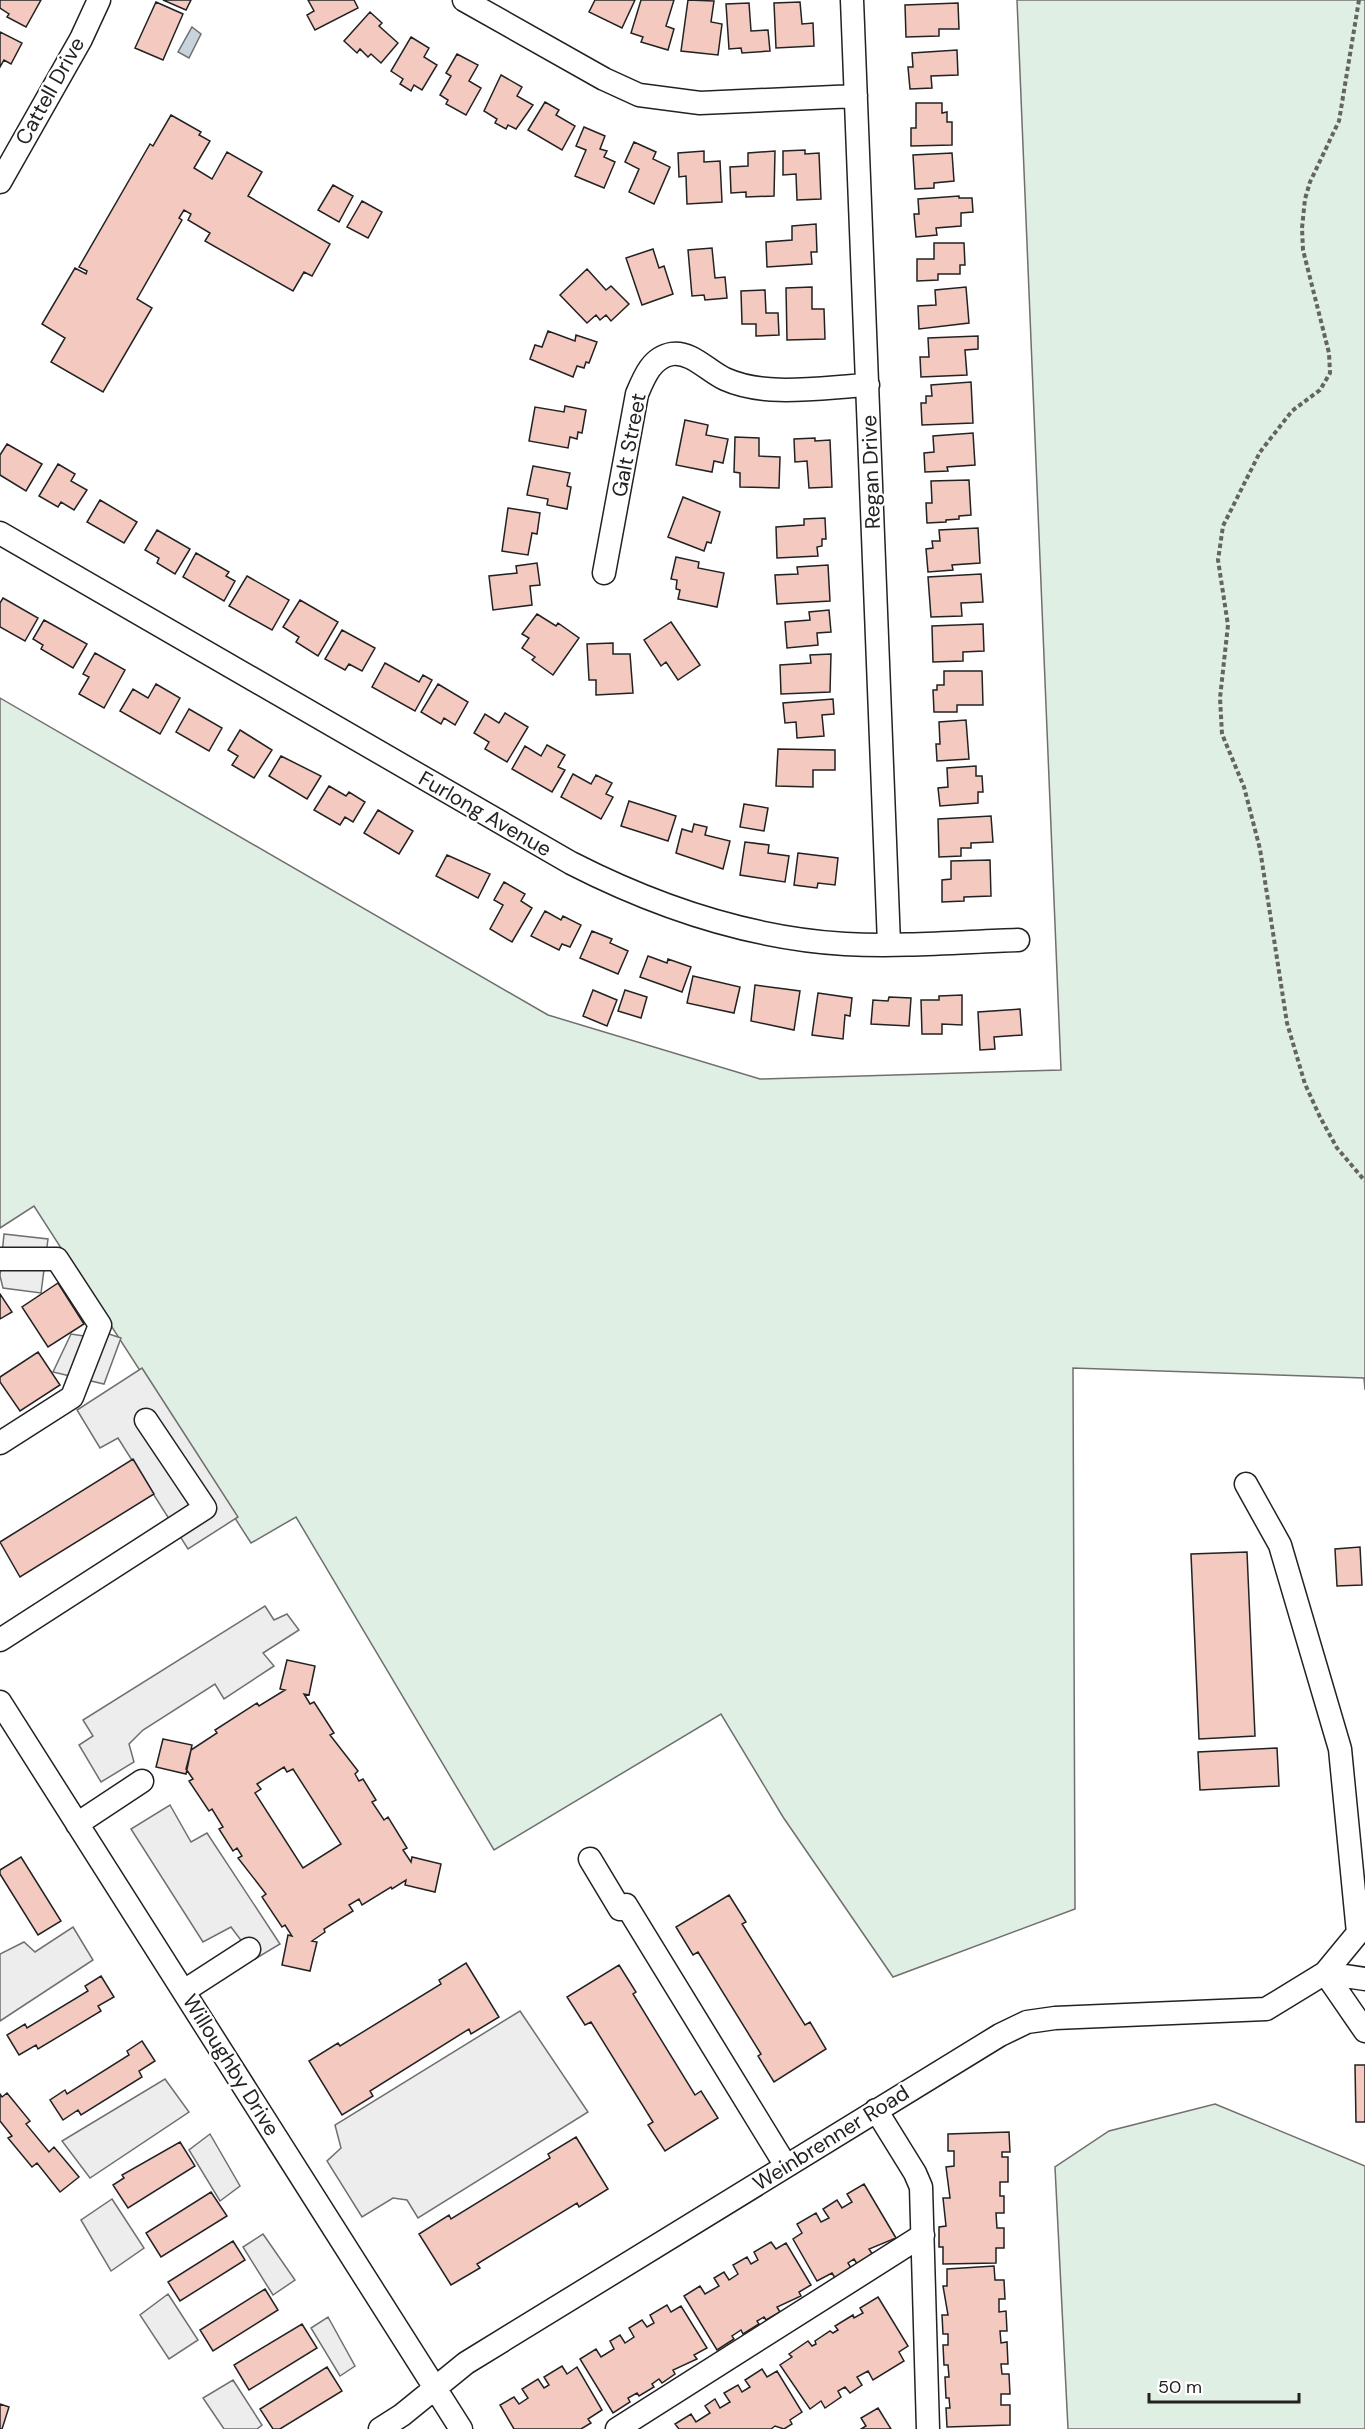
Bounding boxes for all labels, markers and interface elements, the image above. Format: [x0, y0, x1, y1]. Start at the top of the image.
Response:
street label: Cattell Drive [9, 32, 91, 150]
street label: Galt Street [605, 391, 653, 499]
street label: Regan Drive [855, 414, 887, 530]
street label: Furlong Avenue [414, 765, 557, 863]
street label: Willoughby Drive [176, 1989, 286, 2141]
street label: Weinbrenner Road [748, 2079, 914, 2197]
scale bar [1149, 2366, 1299, 2404]
text: 50 m [1158, 2375, 1202, 2399]

